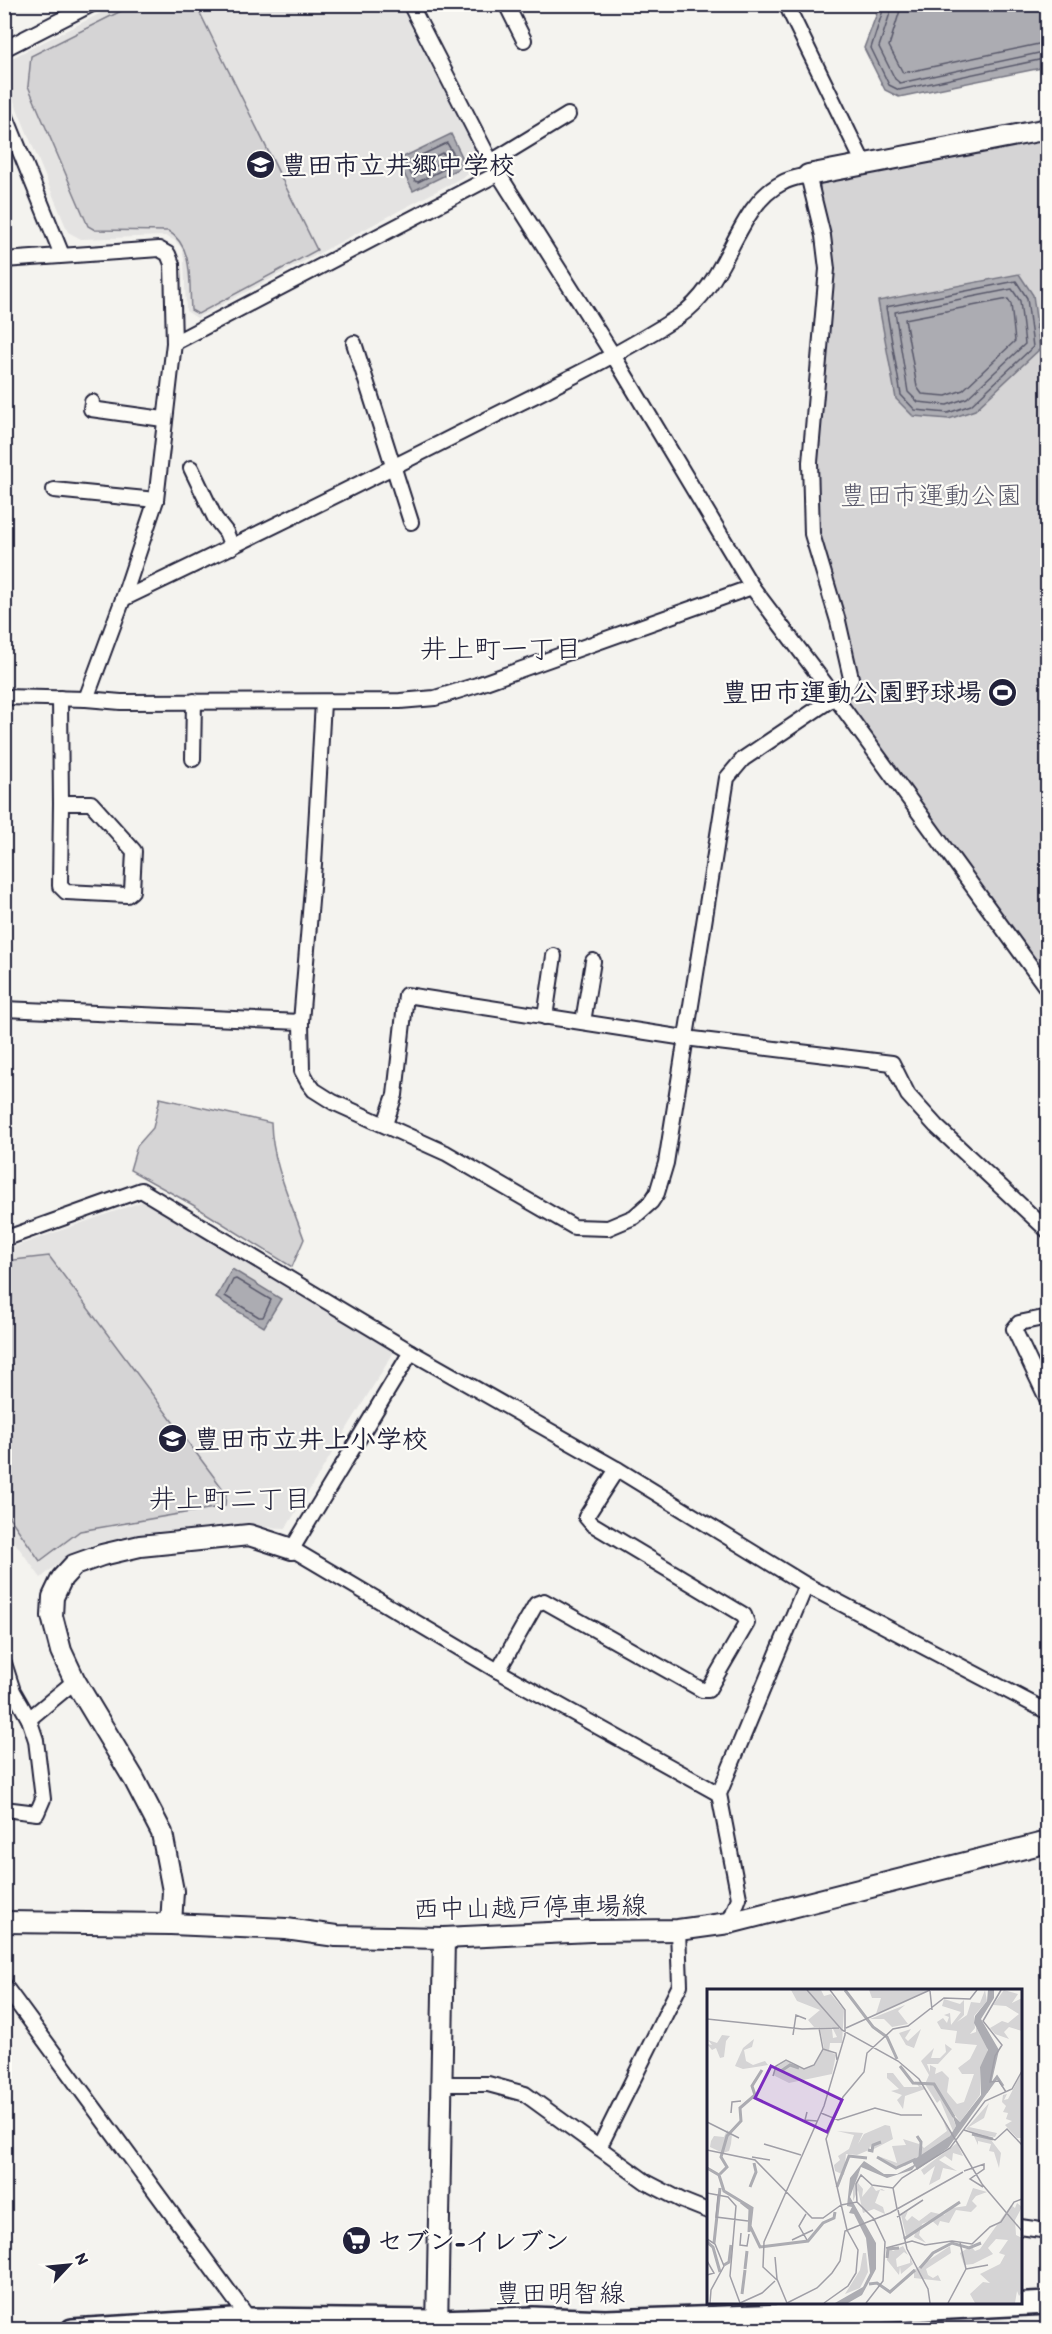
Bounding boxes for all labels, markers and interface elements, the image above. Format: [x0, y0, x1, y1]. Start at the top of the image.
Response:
school or university icon: 豊田市立井郷中学校 [244, 149, 276, 181]
place label: 豊田市立井郷中学校 [281, 149, 515, 181]
park label: 豊田市運動公園 [840, 479, 1022, 511]
district label: 井上町一丁目 [420, 632, 582, 665]
place label: 豊田市運動公園野球場 [722, 676, 982, 708]
sports icon: 豊田市運動公園野球場 [987, 676, 1019, 708]
school or university icon: 豊田市立井上小学校 [157, 1423, 189, 1455]
place label: 豊田市立井上小学校 [194, 1423, 428, 1455]
district label: 井上町二丁目 [149, 1482, 311, 1515]
street label: 西中山越戸停車場線 [413, 1889, 647, 1925]
inset map [707, 1989, 1022, 2304]
supermarket icon: セブン-イレブン [340, 2225, 372, 2257]
place label: セブン-イレブン [377, 2225, 569, 2257]
north arrow [39, 2235, 99, 2295]
text: N [71, 2250, 93, 2268]
street label: 豊田明智線 [495, 2277, 625, 2309]

